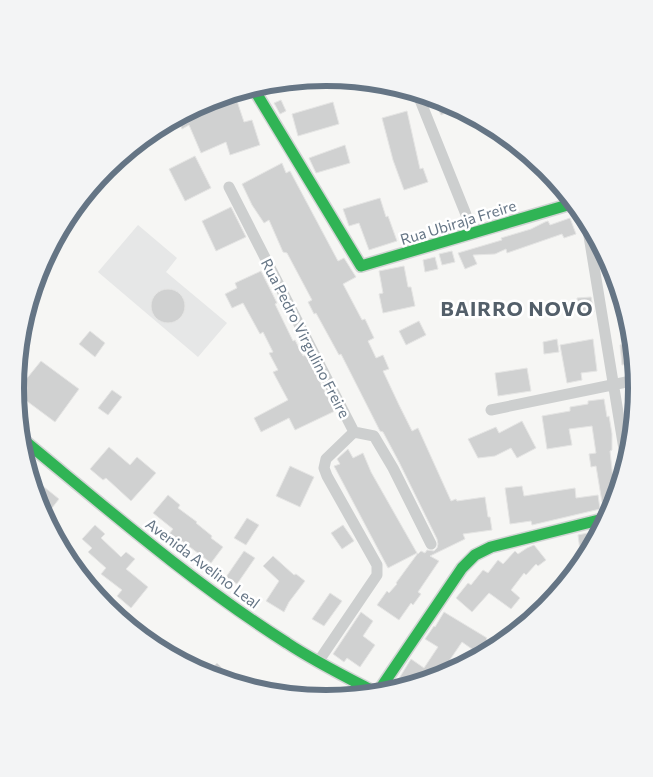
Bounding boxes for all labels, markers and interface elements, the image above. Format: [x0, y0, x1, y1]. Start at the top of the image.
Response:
street label: Rua Ubiraja Freire [398, 196, 518, 248]
street label: Rua Pedro Virgulino Freire [258, 255, 354, 421]
district label: BAIRRO NOVO [441, 296, 593, 320]
street label: Avenida Avelino Leal [142, 514, 264, 612]

